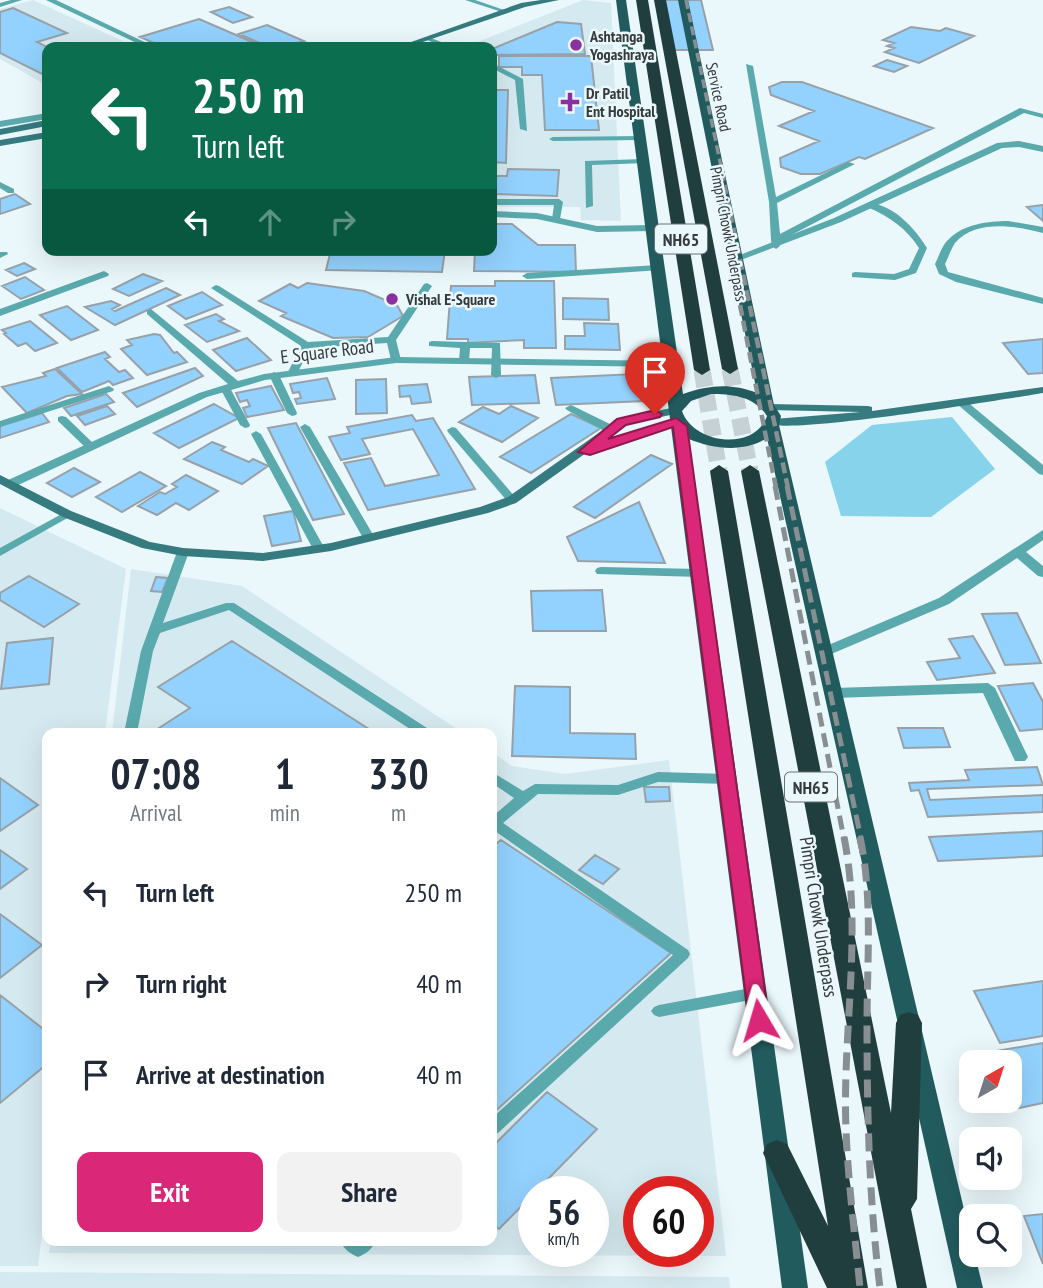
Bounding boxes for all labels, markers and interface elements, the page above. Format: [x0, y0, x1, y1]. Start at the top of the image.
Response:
place label: Ashtanga Yogashraya [589, 26, 655, 64]
marker: Ashtanga Yogashraya [568, 37, 584, 53]
street label: Service Road [702, 61, 736, 133]
text: 250 m [192, 63, 305, 127]
icon: left [77, 70, 168, 161]
place label: Dr Patil Ent Hospital [586, 83, 655, 121]
marker: Dr Patil Ent Hospital [560, 92, 580, 112]
text: Turn left [192, 125, 284, 167]
street label: Pimpri Chowk Underpass [706, 165, 752, 303]
icon: left [178, 203, 216, 241]
icon: ahead [251, 203, 289, 241]
icon: right [324, 203, 362, 241]
road number: NH65 [655, 225, 707, 254]
place label: Vishal E-Square [405, 289, 495, 309]
marker: Vishal E-Square [384, 291, 400, 307]
street label: E Square Road [279, 333, 375, 369]
pin [625, 342, 685, 414]
icon: arrive [636, 353, 674, 391]
text: 07:08 [110, 746, 201, 801]
text: 1 [275, 746, 295, 801]
text: 330 [368, 746, 429, 801]
road number: NH65 [785, 772, 837, 802]
text: Arrival [130, 798, 182, 827]
text: min [270, 798, 300, 827]
text: m [391, 798, 406, 827]
street label: Pimpri Chowk Underpass [794, 835, 844, 999]
icon: left [77, 874, 115, 912]
text: Turn left [136, 876, 214, 909]
text: 250 m [404, 876, 462, 909]
icon: right [77, 965, 115, 1003]
text: Turn right [136, 967, 227, 1000]
text: 40 m [416, 967, 462, 1000]
position arrow [722, 983, 796, 1057]
north arrow [959, 1050, 1022, 1113]
map controls [959, 1050, 1022, 1267]
icon: arrive [77, 1056, 115, 1094]
text: Arrive at destination [136, 1058, 325, 1091]
text: 40 m [416, 1058, 462, 1091]
button: sound [959, 1127, 1022, 1190]
button: Exit [77, 1152, 263, 1232]
button: Share [277, 1152, 462, 1232]
speed limit sign: 60 [623, 1176, 714, 1267]
text: 56 [547, 1189, 580, 1235]
button: search [959, 1204, 1022, 1267]
text: km/h [548, 1227, 579, 1250]

